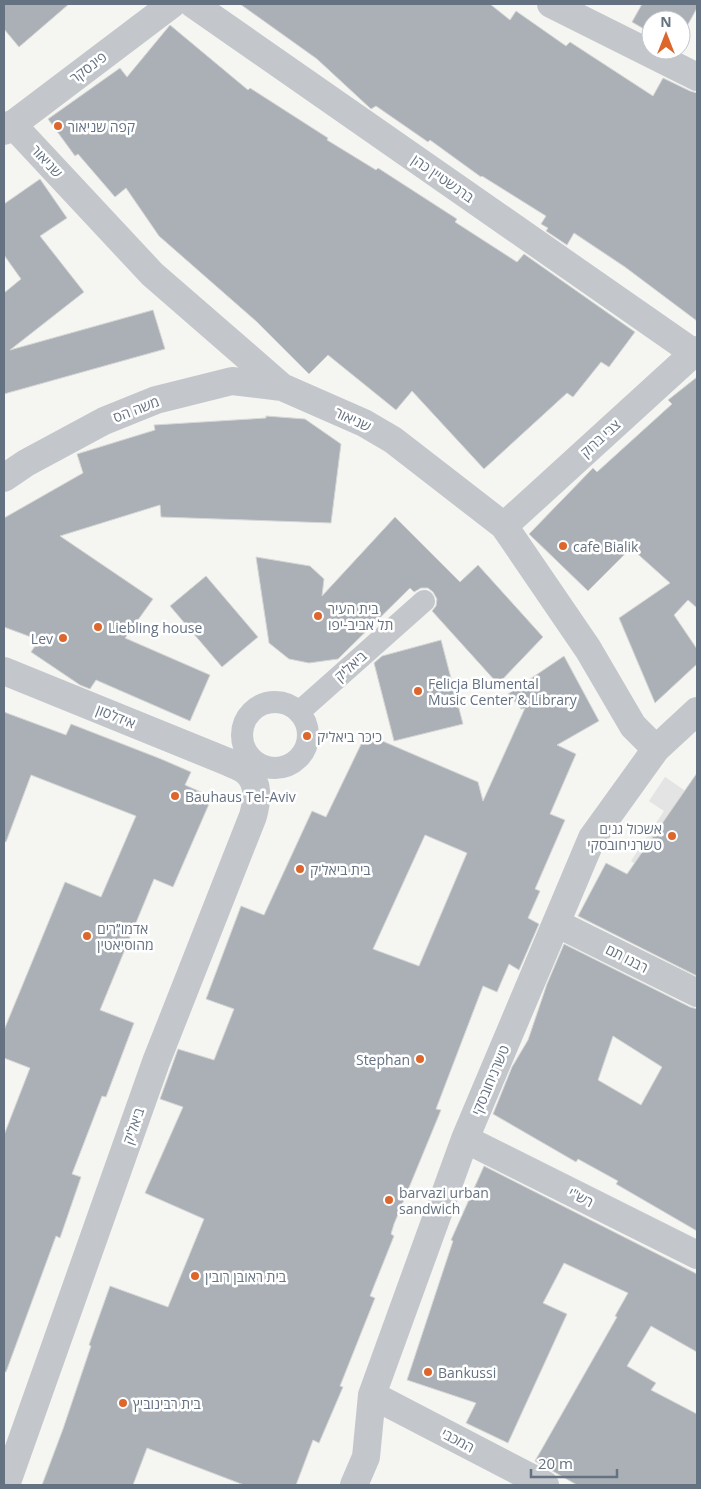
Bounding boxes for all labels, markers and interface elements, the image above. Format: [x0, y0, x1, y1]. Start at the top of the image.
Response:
north arrow [641, 10, 691, 60]
text: N [660, 12, 672, 31]
street label: פינסקר [66, 47, 110, 87]
place label: קפה שניאור [68, 117, 135, 136]
marker: קפה שניאור [52, 120, 64, 132]
street label: שניאור [27, 141, 67, 181]
street label: ברנשטיין כהן [408, 150, 478, 207]
street label: משה הס [110, 391, 162, 427]
street label: שניאור [332, 402, 374, 436]
street label: צבי ברוק [576, 415, 624, 461]
place label: cafe Bialik [573, 537, 639, 556]
marker: cafe Bialik [557, 540, 569, 552]
place label: בית העיר תל אביב-יפו [328, 599, 393, 634]
marker: בית העיר תל אביב-יפו [312, 610, 324, 622]
place label: Liebling house [108, 618, 202, 637]
marker: Liebling house [92, 621, 104, 633]
place label: Lev [31, 629, 53, 648]
marker: Lev [57, 632, 69, 644]
street label: ביאליק [330, 646, 371, 686]
place label: Felicja Blumental Music Center & Library [428, 674, 578, 709]
marker: Felicja Blumental Music Center & Library [412, 685, 424, 697]
street label: אידלסון [93, 700, 139, 732]
place label: כיכר ביאליק [317, 727, 382, 746]
marker: כיכר ביאליק [301, 730, 313, 742]
place label: Bauhaus Tel-Aviv [185, 787, 296, 806]
marker: Bauhaus Tel-Aviv [169, 790, 181, 802]
place label: אשכול גנים טשרניחובסקי [587, 819, 662, 854]
marker: אשכול גנים טשרניחובסקי [666, 830, 678, 842]
place label: בית ביאליק [310, 860, 371, 879]
marker: בית ביאליק [294, 863, 306, 875]
place label: אדמו״רים מהוסיאטין [97, 919, 154, 954]
marker: אדמו״רים מהוסיאטין [81, 930, 93, 942]
street label: רבנו תם [603, 939, 651, 977]
street label: טשרניחובסקי [467, 1042, 513, 1118]
place label: Stephan [356, 1050, 410, 1069]
marker: Stephan [414, 1053, 426, 1065]
street label: ביאליק [118, 1105, 148, 1147]
place label: barvazi urban sandwich [399, 1183, 489, 1218]
street label: רש"י [565, 1183, 597, 1211]
marker: barvazi urban sandwich [383, 1194, 395, 1206]
place label: בית ראובן רובין [205, 1267, 287, 1286]
marker: בית ראובן רובין [189, 1270, 201, 1282]
place label: Bankussi [438, 1363, 496, 1382]
marker: Bankussi [422, 1366, 434, 1378]
place label: בית רבינוביץ [133, 1394, 202, 1413]
marker: בית רבינוביץ [117, 1397, 129, 1409]
street label: המכבי [438, 1423, 478, 1457]
scale bar [531, 1446, 617, 1478]
text: 20 m [538, 1453, 573, 1473]

